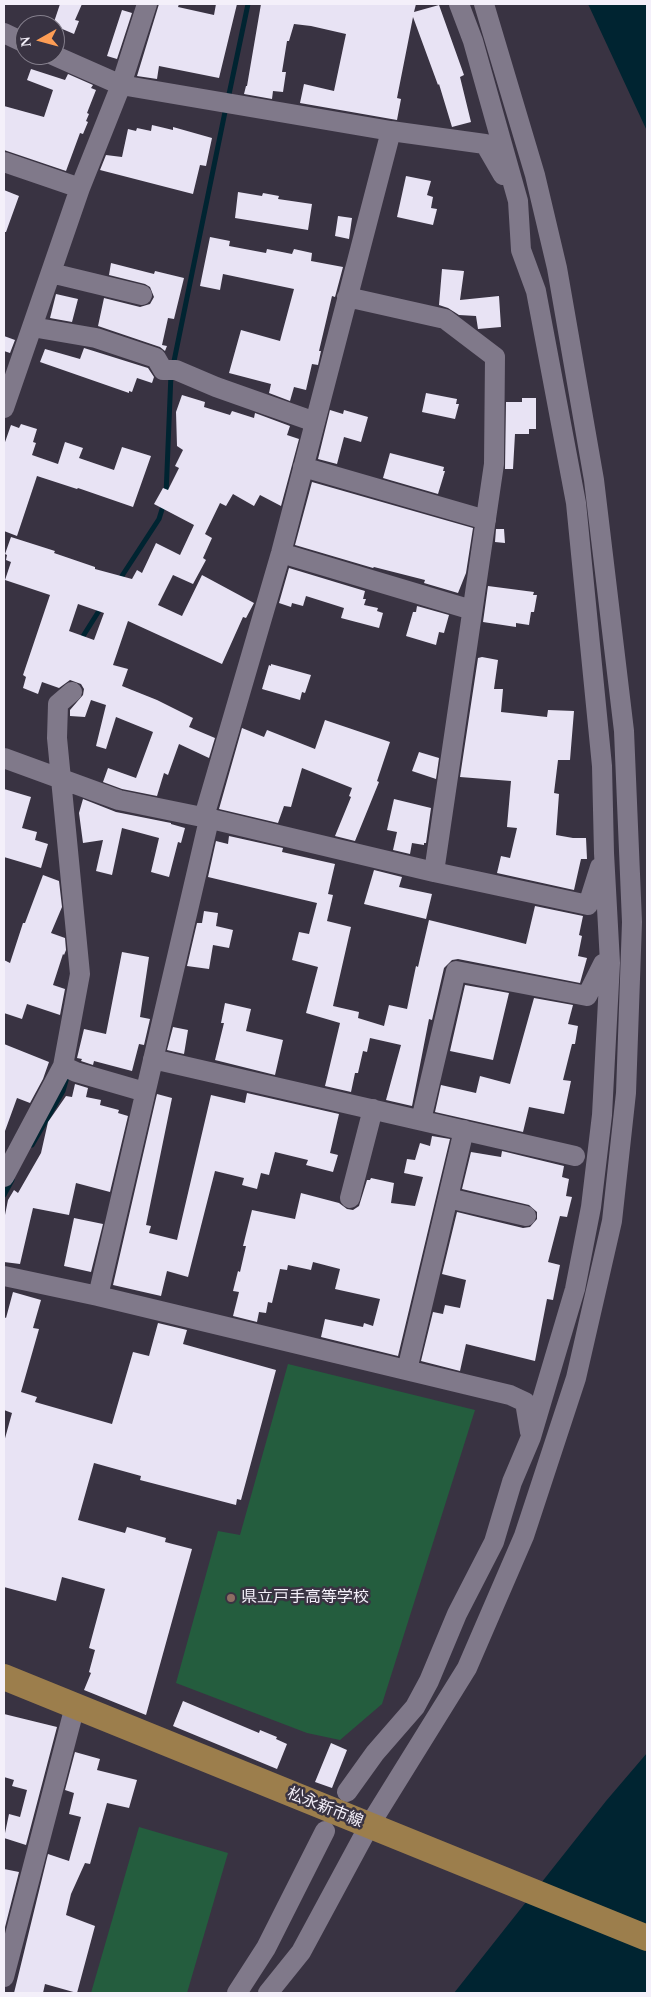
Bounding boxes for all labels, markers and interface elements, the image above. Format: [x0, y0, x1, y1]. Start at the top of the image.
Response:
north arrow [15, 15, 65, 65]
text: N [18, 36, 34, 48]
place label: 県立戸手高等学校 [241, 1588, 369, 1608]
marker: 県立戸手高等学校 [225, 1592, 237, 1604]
street label: 松永新市線 [284, 1784, 366, 1832]

